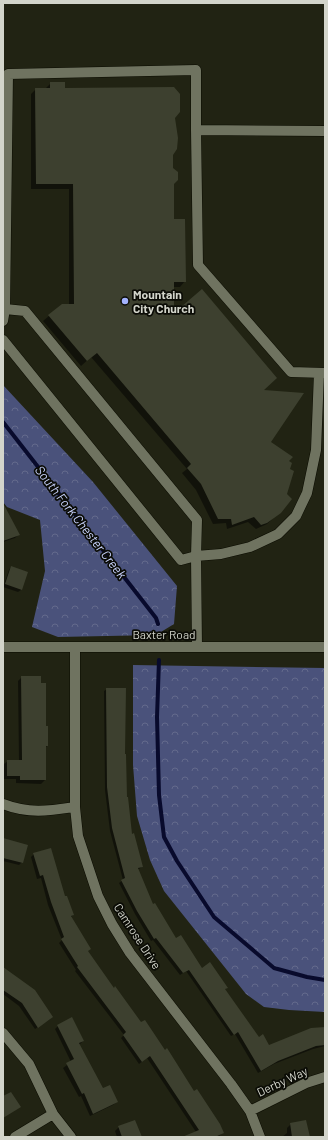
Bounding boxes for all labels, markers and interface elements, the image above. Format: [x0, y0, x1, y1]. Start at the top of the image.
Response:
place label: Mountain City Church [133, 287, 194, 315]
marker: Mountain City Church [120, 296, 130, 306]
water label: South Fork Chester Creek [32, 462, 131, 582]
street label: Baxter Road [132, 627, 196, 641]
street label: Camrose Drive [112, 901, 164, 971]
street label: Derby Way [255, 1063, 310, 1099]

